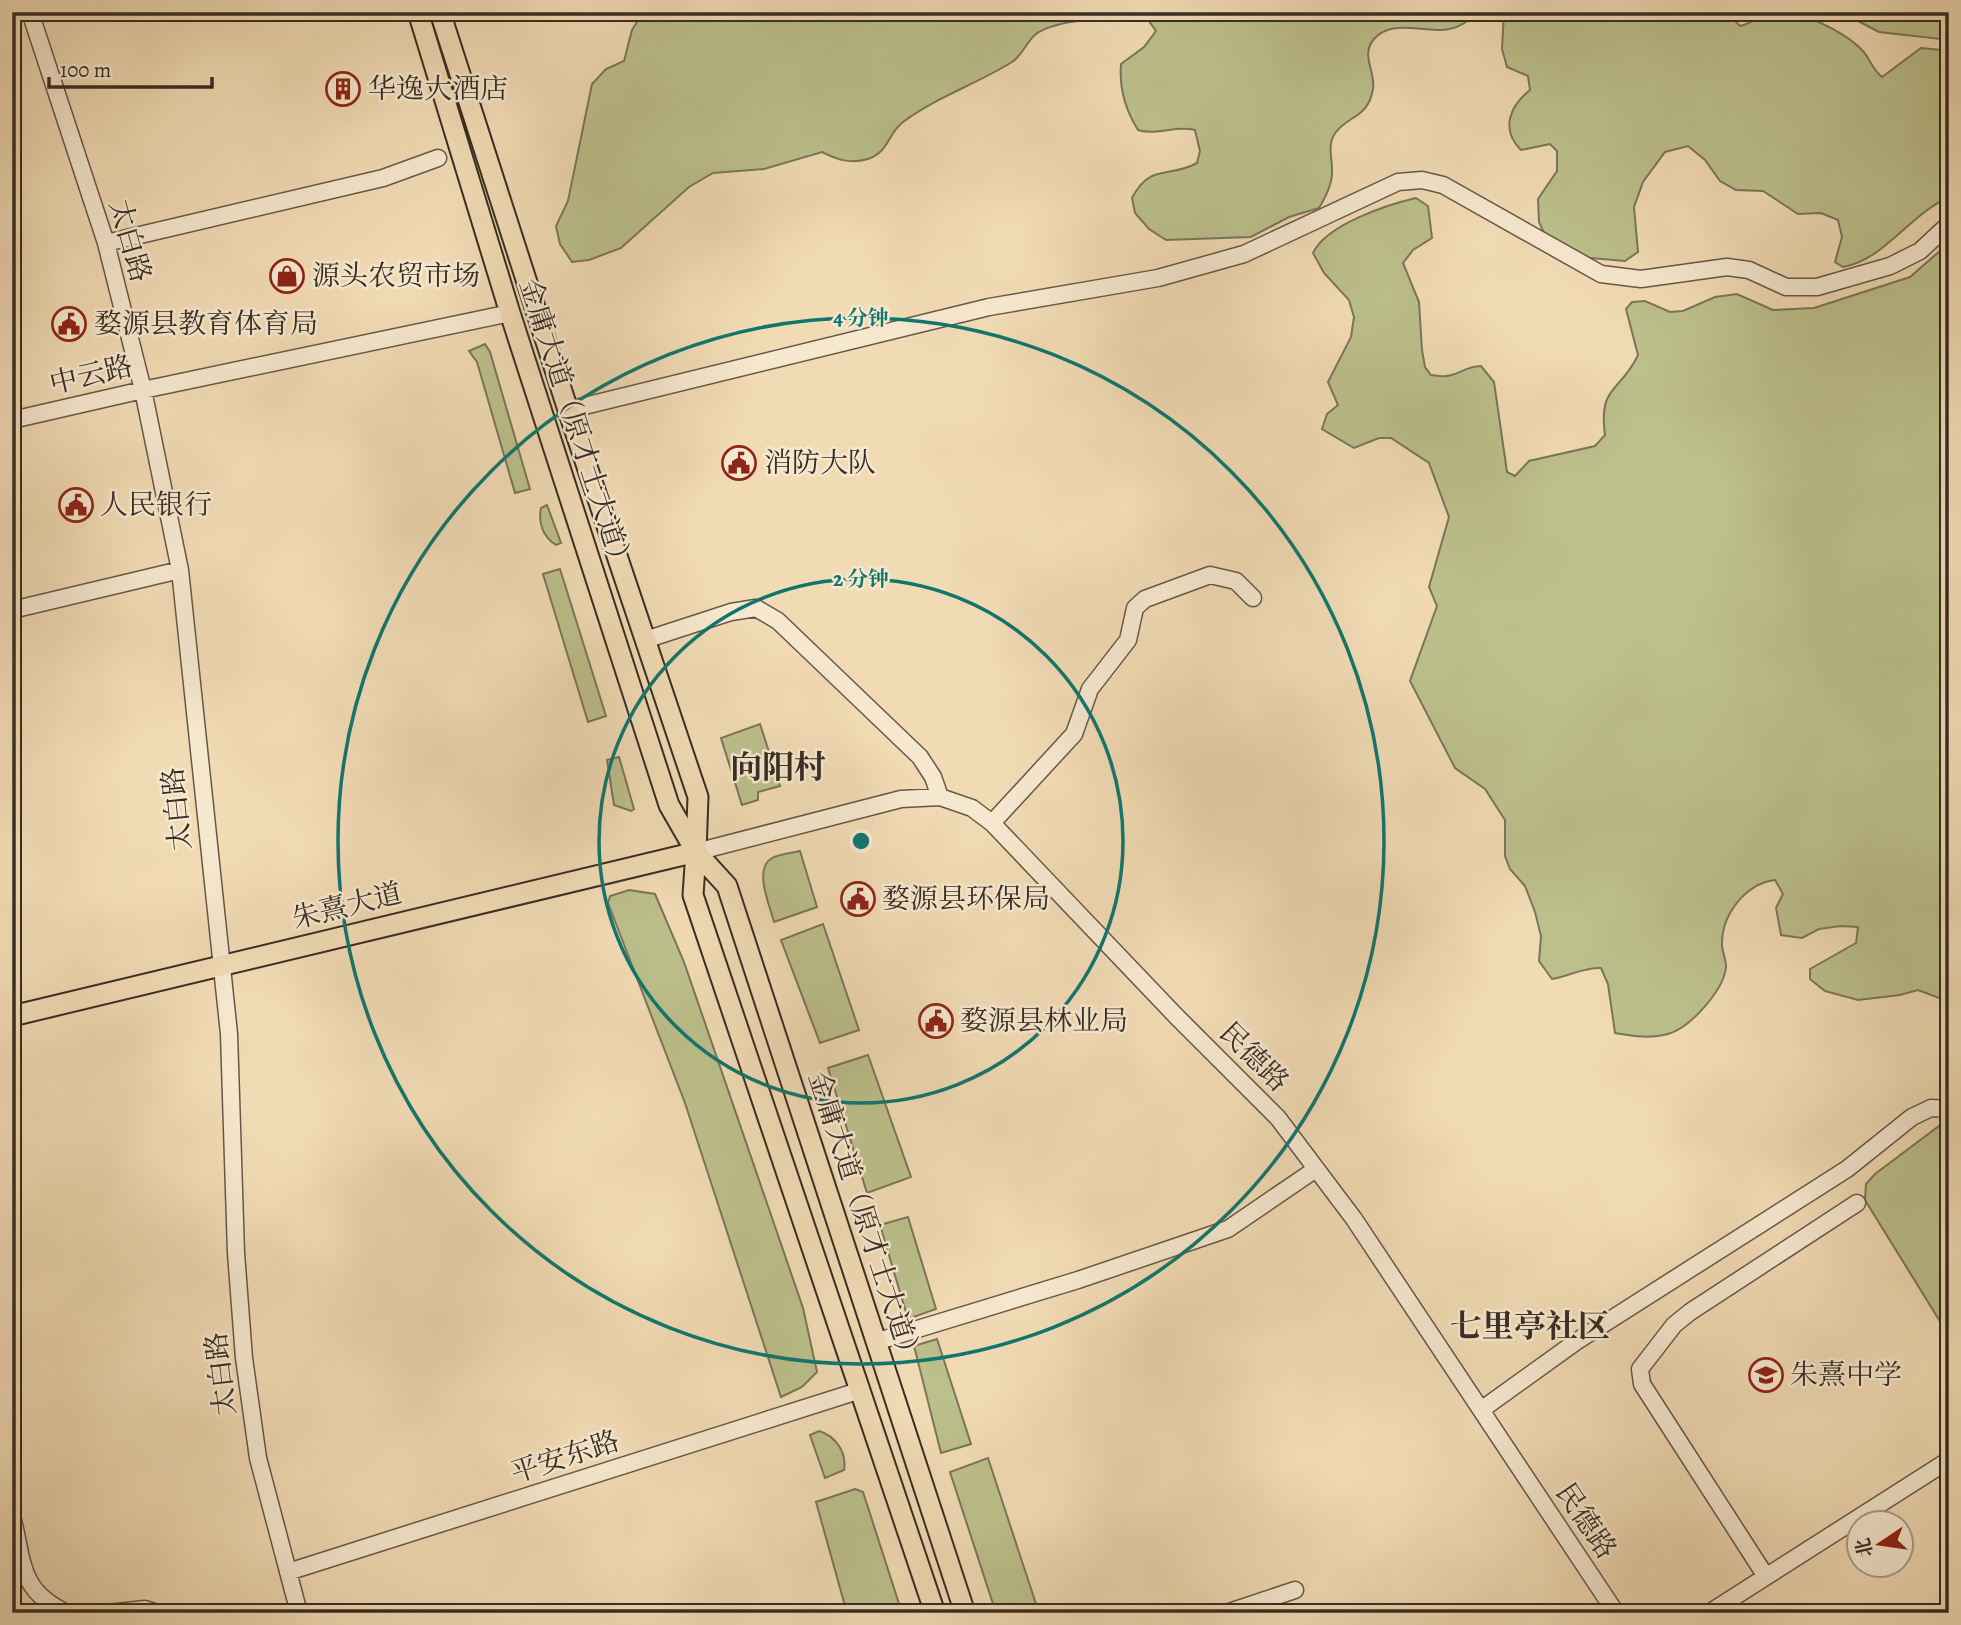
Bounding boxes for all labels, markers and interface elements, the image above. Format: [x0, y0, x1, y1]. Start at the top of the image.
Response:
scale bar [49, 46, 212, 90]
text: 100 m [60, 56, 111, 84]
building icon: 华逸大酒店 [324, 70, 362, 108]
place label: 华逸大酒店 [368, 70, 508, 108]
street label: 太白路 [100, 195, 160, 287]
shop icon: 源头农贸市场 [268, 257, 306, 295]
place label: 源头农贸市场 [312, 257, 480, 295]
street label: 金庸大道（原才士大道） [510, 274, 642, 578]
text: 4 分钟 [833, 304, 889, 332]
public building icon: 婺源县教育体育局 [50, 305, 88, 343]
place label: 婺源县教育体育局 [94, 305, 318, 343]
street label: 中云路 [46, 347, 136, 403]
public building icon: 消防大队 [720, 444, 758, 482]
place label: 消防大队 [764, 444, 876, 482]
public building icon: 人民银行 [57, 486, 95, 524]
place label: 人民银行 [100, 486, 212, 524]
text: 2 分钟 [833, 565, 889, 593]
district label: 向阳村 [730, 745, 826, 789]
street label: 太白路 [154, 765, 200, 853]
centre of rings [849, 829, 873, 853]
street label: 朱熹大道 [288, 874, 406, 938]
public building icon: 婺源县环保局 [839, 880, 877, 918]
place label: 婺源县环保局 [882, 880, 1050, 918]
public building icon: 婺源县林业局 [917, 1002, 955, 1040]
place label: 婺源县林业局 [960, 1002, 1128, 1040]
street label: 民德路 [1211, 1014, 1297, 1100]
street label: 金庸大道（原才士大道） [799, 1067, 931, 1371]
district label: 七里亭社区 [1450, 1304, 1610, 1348]
street label: 太白路 [197, 1330, 245, 1418]
school or university icon: 朱熹中学 [1747, 1356, 1785, 1394]
place label: 朱熹中学 [1790, 1356, 1902, 1394]
street label: 平安东路 [506, 1422, 624, 1492]
street label: 民德路 [1547, 1476, 1625, 1566]
north arrow [1846, 1510, 1916, 1580]
text: 北 [1850, 1535, 1879, 1560]

